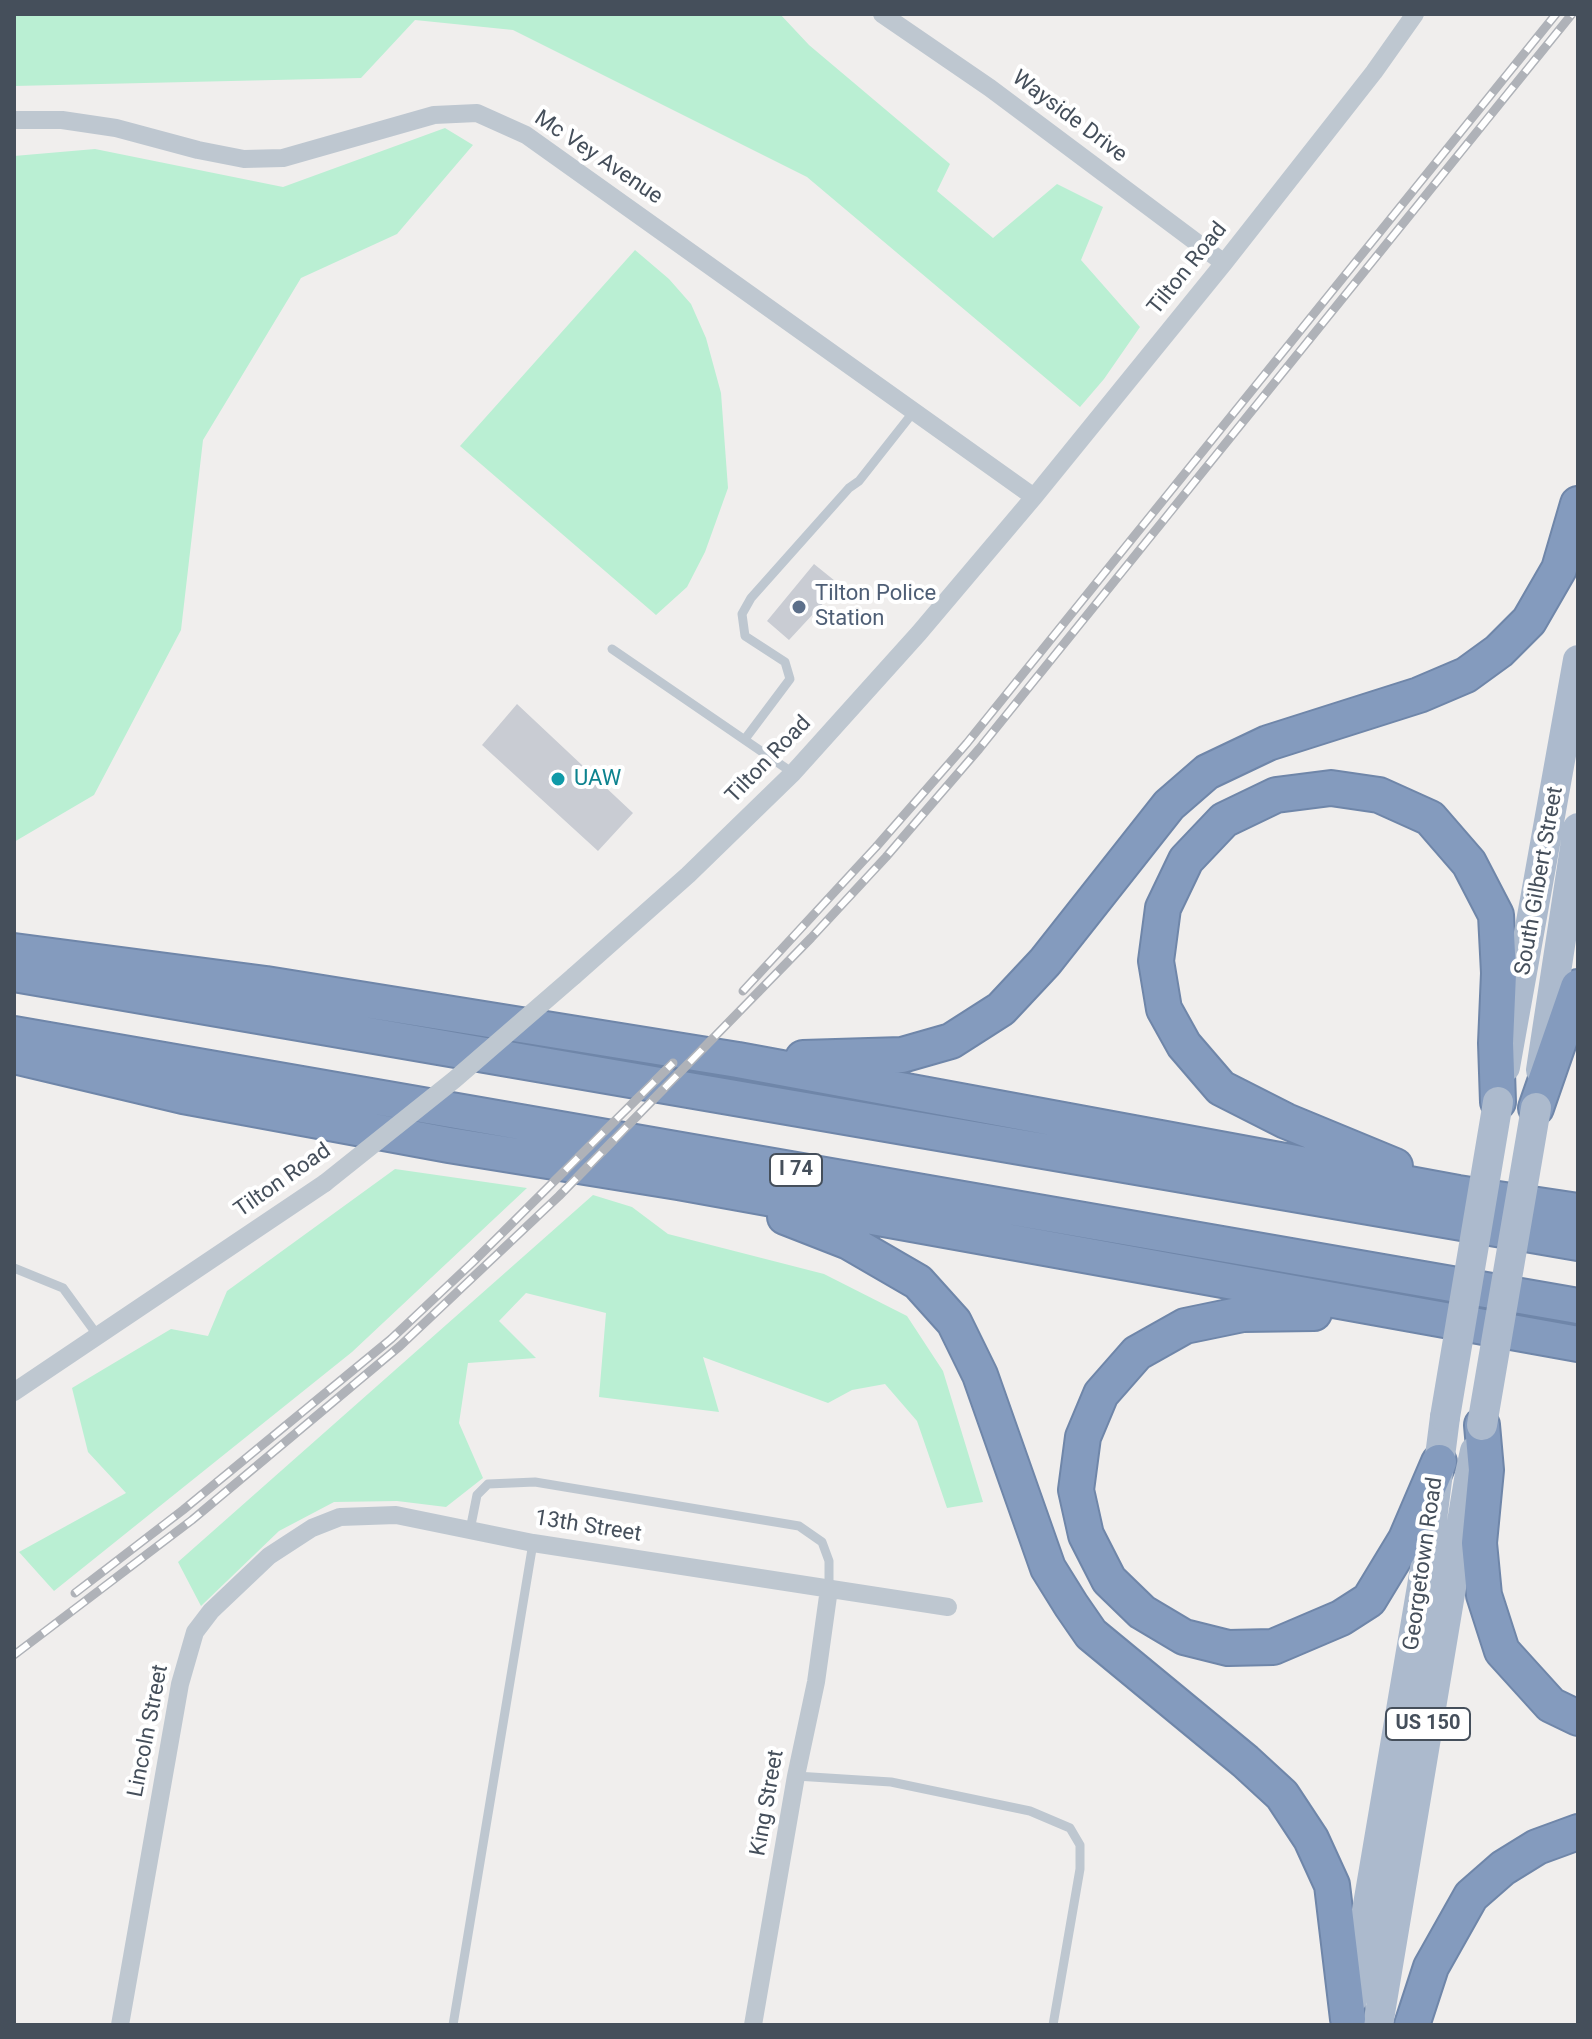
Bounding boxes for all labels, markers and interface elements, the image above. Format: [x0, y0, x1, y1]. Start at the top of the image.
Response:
street label: Wayside Drive [1006, 65, 1132, 169]
street label: Mc Vey Avenue [529, 105, 667, 211]
street label: Tilton Road [1143, 217, 1233, 321]
place label: Tilton Police Station [815, 581, 936, 632]
marker: Tilton Police Station [790, 598, 808, 616]
street label: Tilton Road [721, 711, 817, 809]
place label: UAW [574, 766, 621, 792]
marker: UAW [549, 770, 567, 788]
street label: South Gilbert Street [1510, 785, 1570, 977]
street label: Tilton Road [230, 1138, 336, 1224]
road number: I 74 [770, 1154, 822, 1186]
street label: Georgetown Road [1399, 1476, 1449, 1652]
street label: 13th Street [533, 1506, 643, 1548]
street label: Lincoln Street [123, 1663, 175, 1799]
road number: US 150 [1386, 1708, 1470, 1740]
street label: King Street [746, 1748, 790, 1858]

